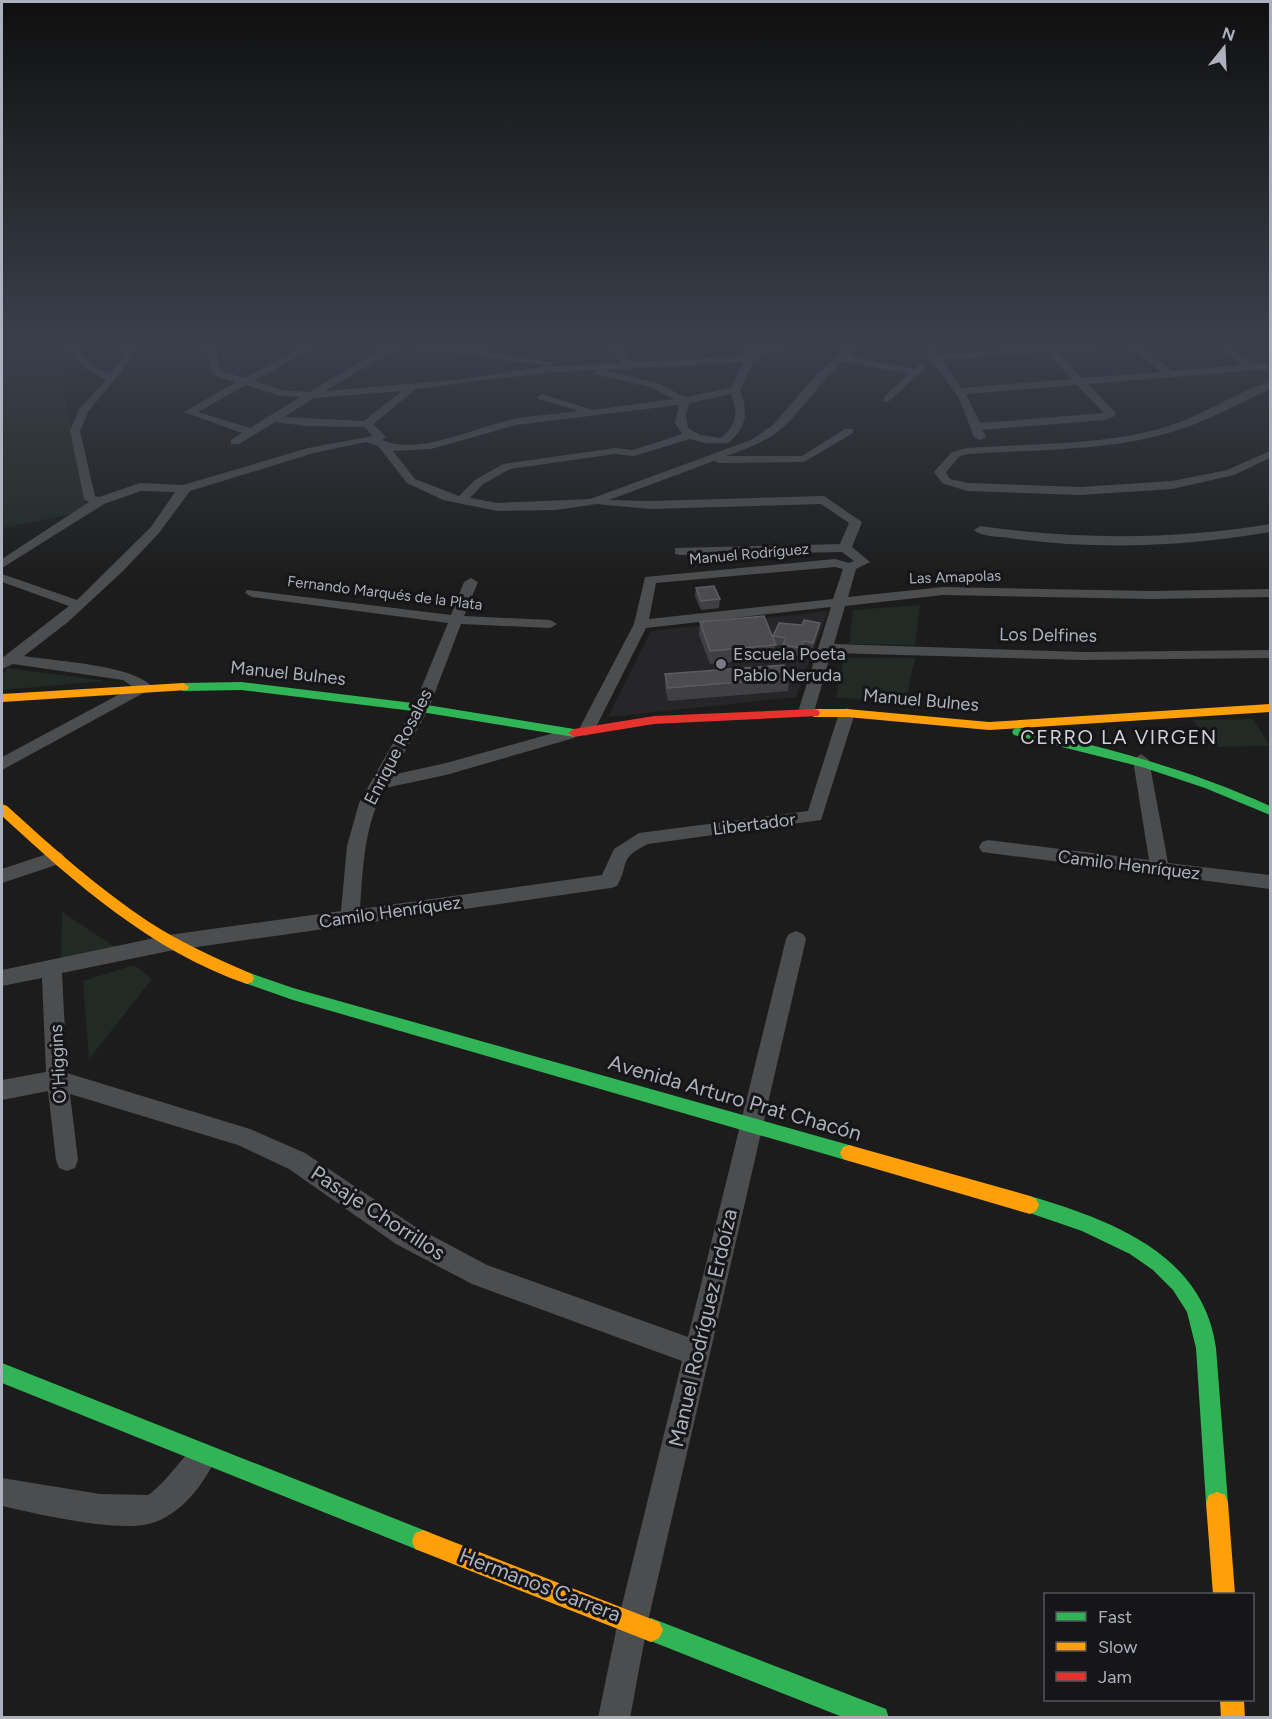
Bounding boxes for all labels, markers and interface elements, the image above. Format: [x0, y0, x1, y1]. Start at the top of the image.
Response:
north arrow [1194, 18, 1254, 78]
text: N [1220, 23, 1237, 45]
street label: Manuel Rodríguez [688, 540, 810, 568]
street label: Las Amapolas [909, 566, 1001, 588]
street label: Fernando Marqués de la Plata [286, 572, 484, 614]
street label: Los Delfines [999, 623, 1097, 647]
place label: Escuela Poeta Pablo Neruda [733, 643, 846, 686]
street label: Manuel Bulnes [229, 656, 347, 690]
marker: Escuela Poeta Pablo Neruda [714, 657, 728, 671]
street label: Manuel Bulnes [862, 684, 980, 716]
street label: Enrique Rosales [359, 685, 437, 809]
district label: CERRO LA VIRGEN [1020, 725, 1218, 749]
street label: Libertador [711, 808, 797, 840]
street label: Camilo Henríquez [1057, 845, 1202, 885]
street label: Camilo Henríquez [318, 891, 463, 933]
street label: O'Higgins [45, 1024, 71, 1104]
street label: Avenida Arturo Prat Chacón [606, 1049, 865, 1146]
street label: Pasaje Chorrillos [307, 1160, 450, 1265]
street label: Manuel Rodríguez Erdoíza [663, 1206, 742, 1449]
street label: Hermanos Carrera [456, 1542, 625, 1627]
legend [1044, 1593, 1254, 1701]
text: Fast [1098, 1606, 1132, 1628]
text: Slow [1098, 1636, 1137, 1658]
text: Jam [1098, 1666, 1132, 1688]

